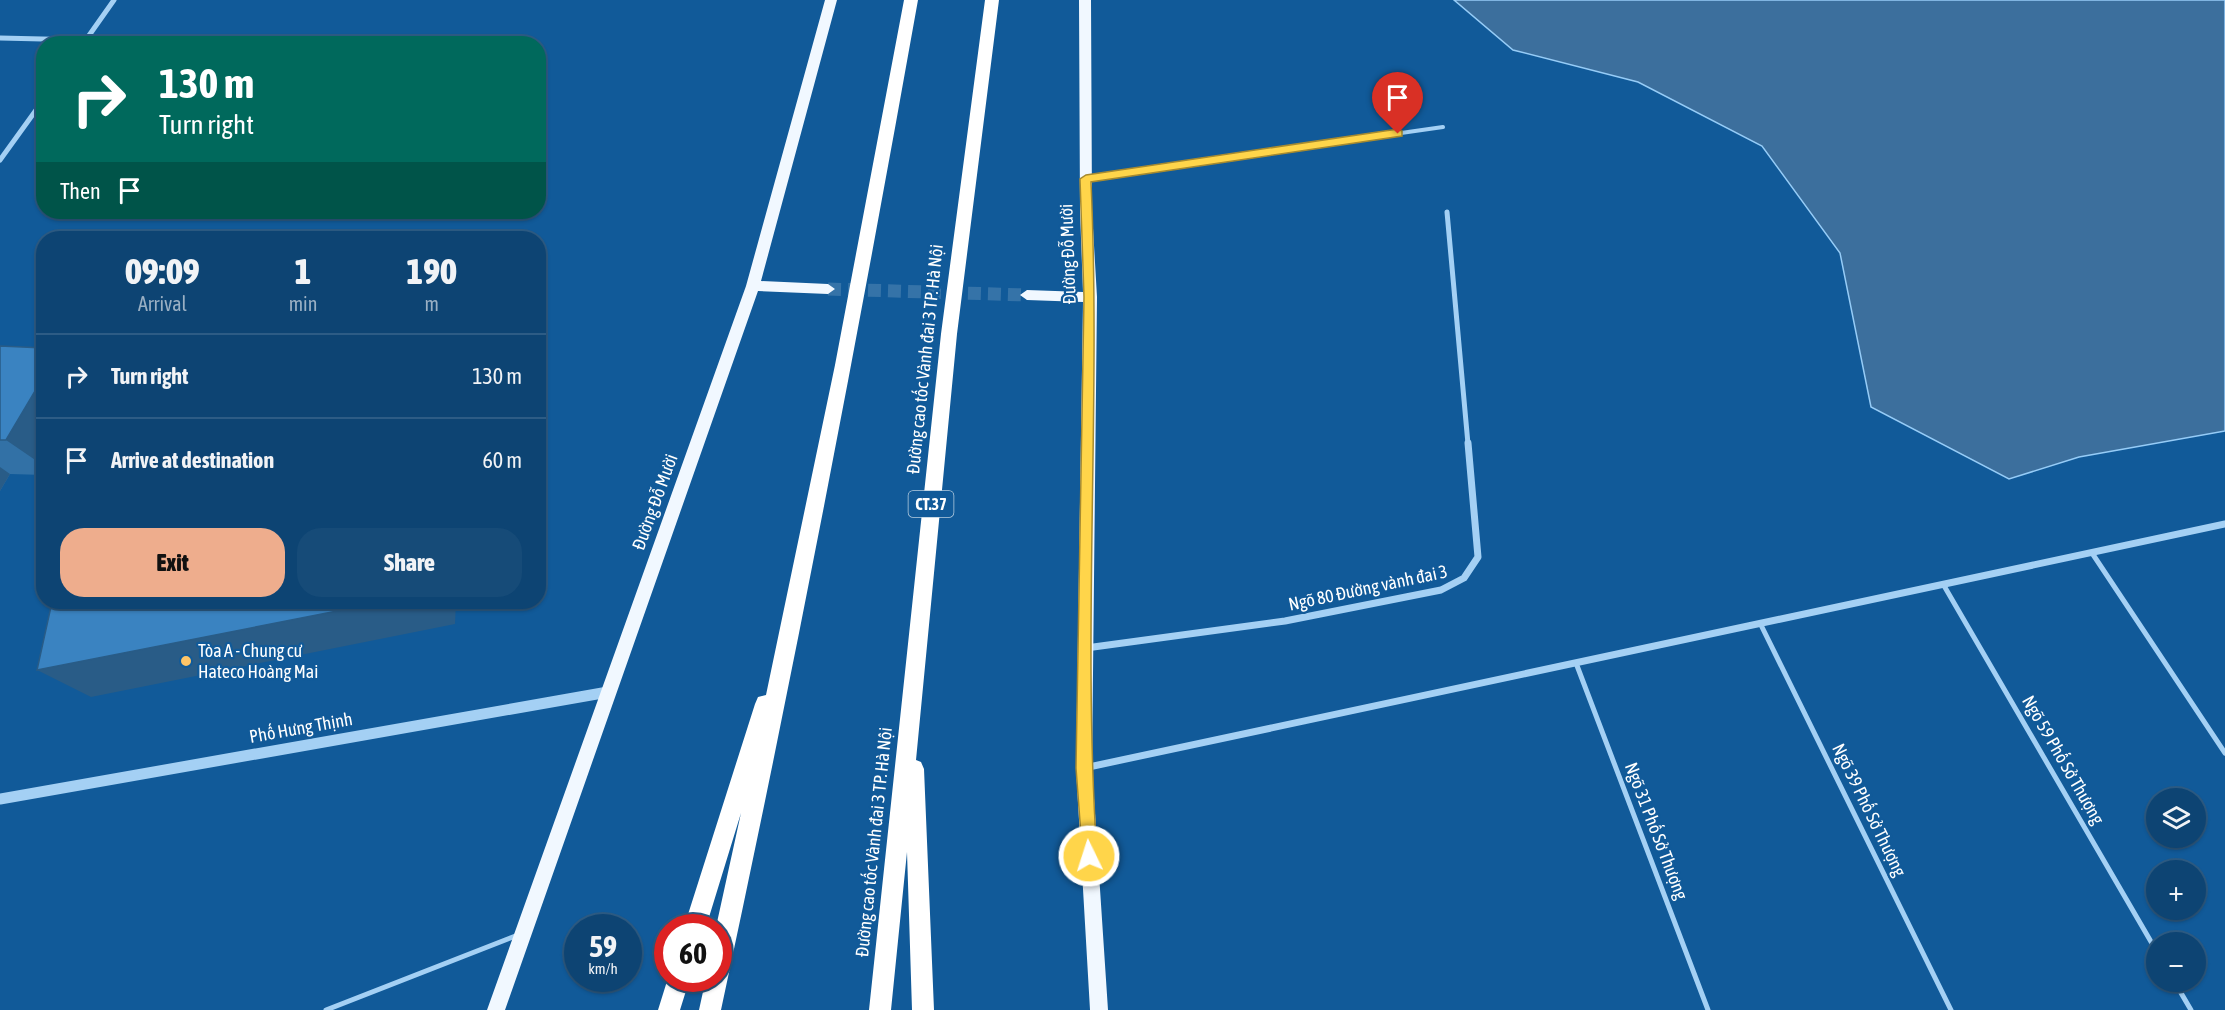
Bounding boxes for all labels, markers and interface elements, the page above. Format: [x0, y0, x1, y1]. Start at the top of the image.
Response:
text: 130 m [159, 59, 254, 107]
icon: right [60, 60, 138, 138]
pin [1372, 72, 1423, 134]
icon: arrive [1381, 81, 1414, 114]
text: Turn right [159, 109, 254, 140]
icon: arrive [113, 174, 146, 207]
text: Then [60, 178, 101, 204]
street label: Đường Đỗ Mười [1055, 203, 1080, 305]
street label: Đường cao tốc Vành đai 3 TP. Hà Nội [901, 243, 947, 475]
text: 09:09 [125, 250, 200, 292]
text: 1 [295, 250, 311, 292]
text: 190 [406, 250, 457, 292]
text: Arrival [138, 292, 187, 315]
text: min [289, 292, 317, 315]
text: m [424, 292, 439, 315]
icon: right [60, 360, 93, 393]
text: Turn right [111, 363, 188, 389]
text: 130 m [472, 363, 522, 389]
icon: arrive [60, 444, 93, 477]
text: Arrive at destination [111, 447, 274, 473]
text: 60 m [482, 447, 522, 473]
street label: Đường Đỗ Mười [627, 451, 682, 553]
road number: CT.37 [908, 491, 954, 517]
button: Exit [60, 528, 285, 597]
button: Share [297, 528, 522, 597]
street label: Ngõ 80 Đường vành đai 3 [1286, 560, 1449, 615]
place label: Tòa A - Chung cư Hateco Hoàng Mai [198, 640, 318, 682]
marker: Tòa A - Chung cư Hateco Hoàng Mai [179, 654, 193, 668]
street label: Ngõ 59 Phố Sở Thượng [2018, 691, 2110, 828]
street label: Phố Hưng Thịnh [247, 707, 354, 747]
street label: Đường cao tốc Vành đai 3 TP. Hà Nội [850, 726, 896, 958]
street label: Ngõ 39 Phố Sở Thượng [1828, 739, 1912, 880]
street label: Ngõ 31 Phố Sở Thượng [1621, 759, 1693, 903]
map controls [2146, 788, 2206, 992]
button: layers [2146, 788, 2206, 848]
position arrow [1057, 824, 1121, 888]
button: + [2146, 860, 2206, 920]
speed limit sign: 60 [654, 914, 732, 992]
text: 59 [589, 929, 617, 963]
button: − [2146, 932, 2206, 992]
text: km/h [588, 960, 618, 977]

